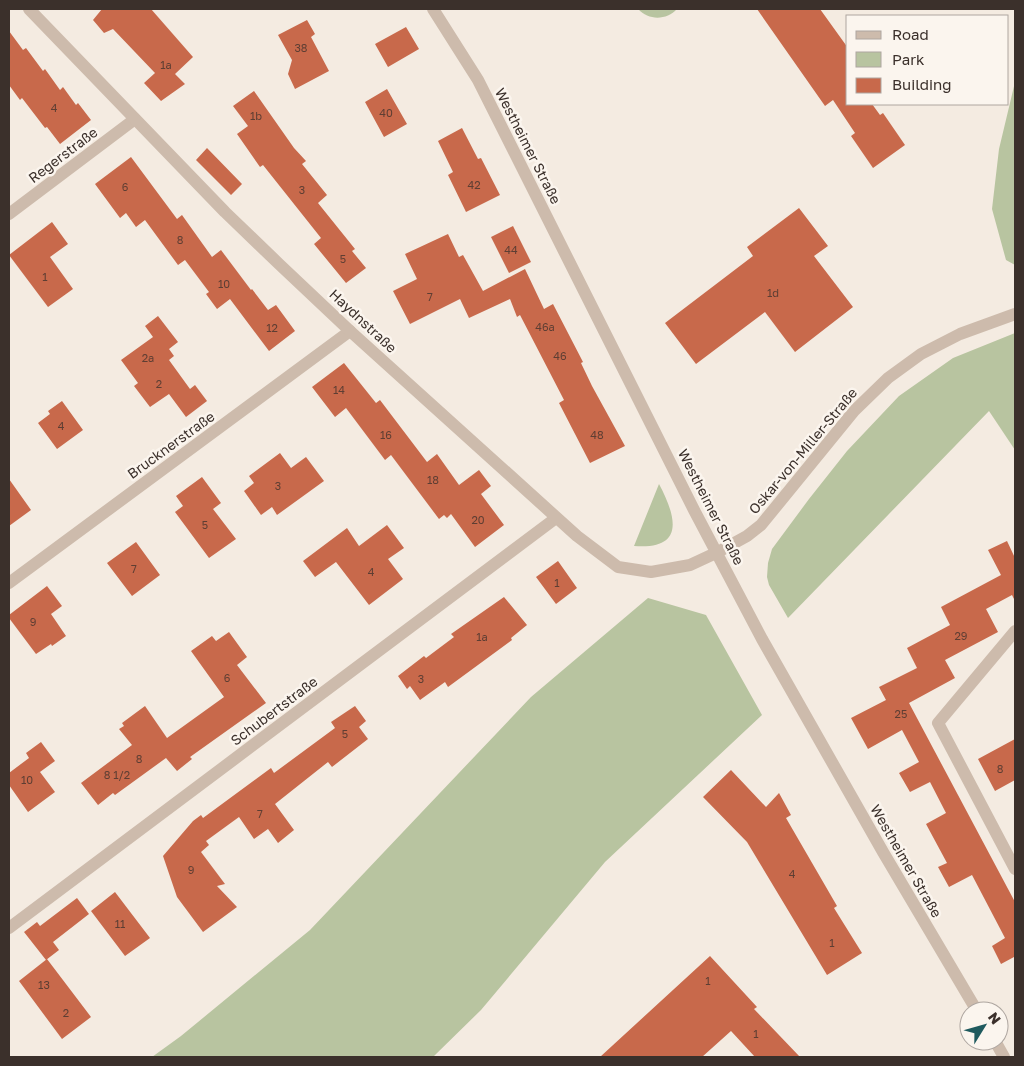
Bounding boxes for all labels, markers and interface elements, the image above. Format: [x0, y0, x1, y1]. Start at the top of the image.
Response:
legend [846, 15, 1009, 105]
text: Road [892, 25, 929, 43]
house number: 38 [294, 41, 308, 54]
text: Park [892, 50, 925, 68]
house number: 1a [160, 58, 172, 71]
text: Building [892, 75, 952, 93]
street label: Westheimer Straße [492, 85, 565, 207]
house number: 4 [51, 101, 58, 114]
house number: 40 [379, 106, 393, 119]
house number: 1b [250, 109, 262, 122]
street label: Regerstraße [25, 123, 101, 186]
house number: 42 [467, 178, 481, 191]
house number: 6 [122, 180, 129, 193]
house number: 3 [299, 183, 305, 196]
house number: 8 [177, 233, 184, 246]
house number: 44 [504, 243, 518, 256]
house number: 5 [340, 252, 346, 265]
house number: 1 [42, 270, 48, 283]
house number: 10 [218, 277, 230, 290]
street label: Haydnstraße [326, 285, 400, 356]
house number: 1d [767, 286, 779, 299]
house number: 7 [427, 290, 433, 303]
house number: 46a [535, 320, 555, 333]
house number: 12 [266, 321, 278, 334]
house number: 46 [553, 349, 567, 362]
house number: 2a [142, 351, 154, 364]
house number: 2 [156, 377, 162, 390]
house number: 14 [333, 383, 345, 396]
street label: Oskar-von-Miller-Straße [745, 384, 860, 517]
street label: Brucknerstraße [124, 407, 218, 482]
house number: 4 [58, 419, 65, 432]
house number: 16 [380, 428, 392, 441]
house number: 48 [590, 428, 604, 441]
street label: Westheimer Straße [675, 446, 748, 568]
house number: 18 [427, 473, 439, 486]
house number: 3 [275, 479, 281, 492]
house number: 20 [471, 513, 485, 526]
house number: 5 [202, 518, 208, 531]
house number: 7 [131, 562, 137, 575]
house number: 4 [368, 565, 375, 578]
house number: 1 [554, 576, 560, 589]
house number: 9 [30, 615, 36, 628]
house number: 29 [954, 629, 968, 642]
house number: 1a [476, 630, 488, 643]
house number: 6 [224, 671, 231, 684]
street label: Schubertstraße [227, 672, 320, 749]
house number: 3 [418, 672, 424, 685]
house number: 25 [895, 707, 907, 720]
house number: 5 [342, 727, 348, 740]
house number: 8 [136, 752, 143, 765]
house number: 8 [997, 762, 1004, 775]
house number: 8 1/2 [104, 768, 130, 781]
house number: 10 [21, 773, 33, 786]
street label: Westheimer Straße [867, 801, 946, 920]
house number: 7 [257, 807, 263, 820]
house number: 9 [188, 863, 194, 876]
house number: 4 [789, 867, 796, 880]
house number: 11 [115, 917, 125, 930]
house number: 1 [829, 936, 835, 949]
house number: 1 [705, 974, 711, 987]
house number: 13 [38, 978, 50, 991]
north arrow [959, 1001, 1009, 1051]
house number: 2 [63, 1006, 69, 1019]
text: N [985, 1009, 1005, 1027]
house number: 1 [753, 1027, 759, 1040]

